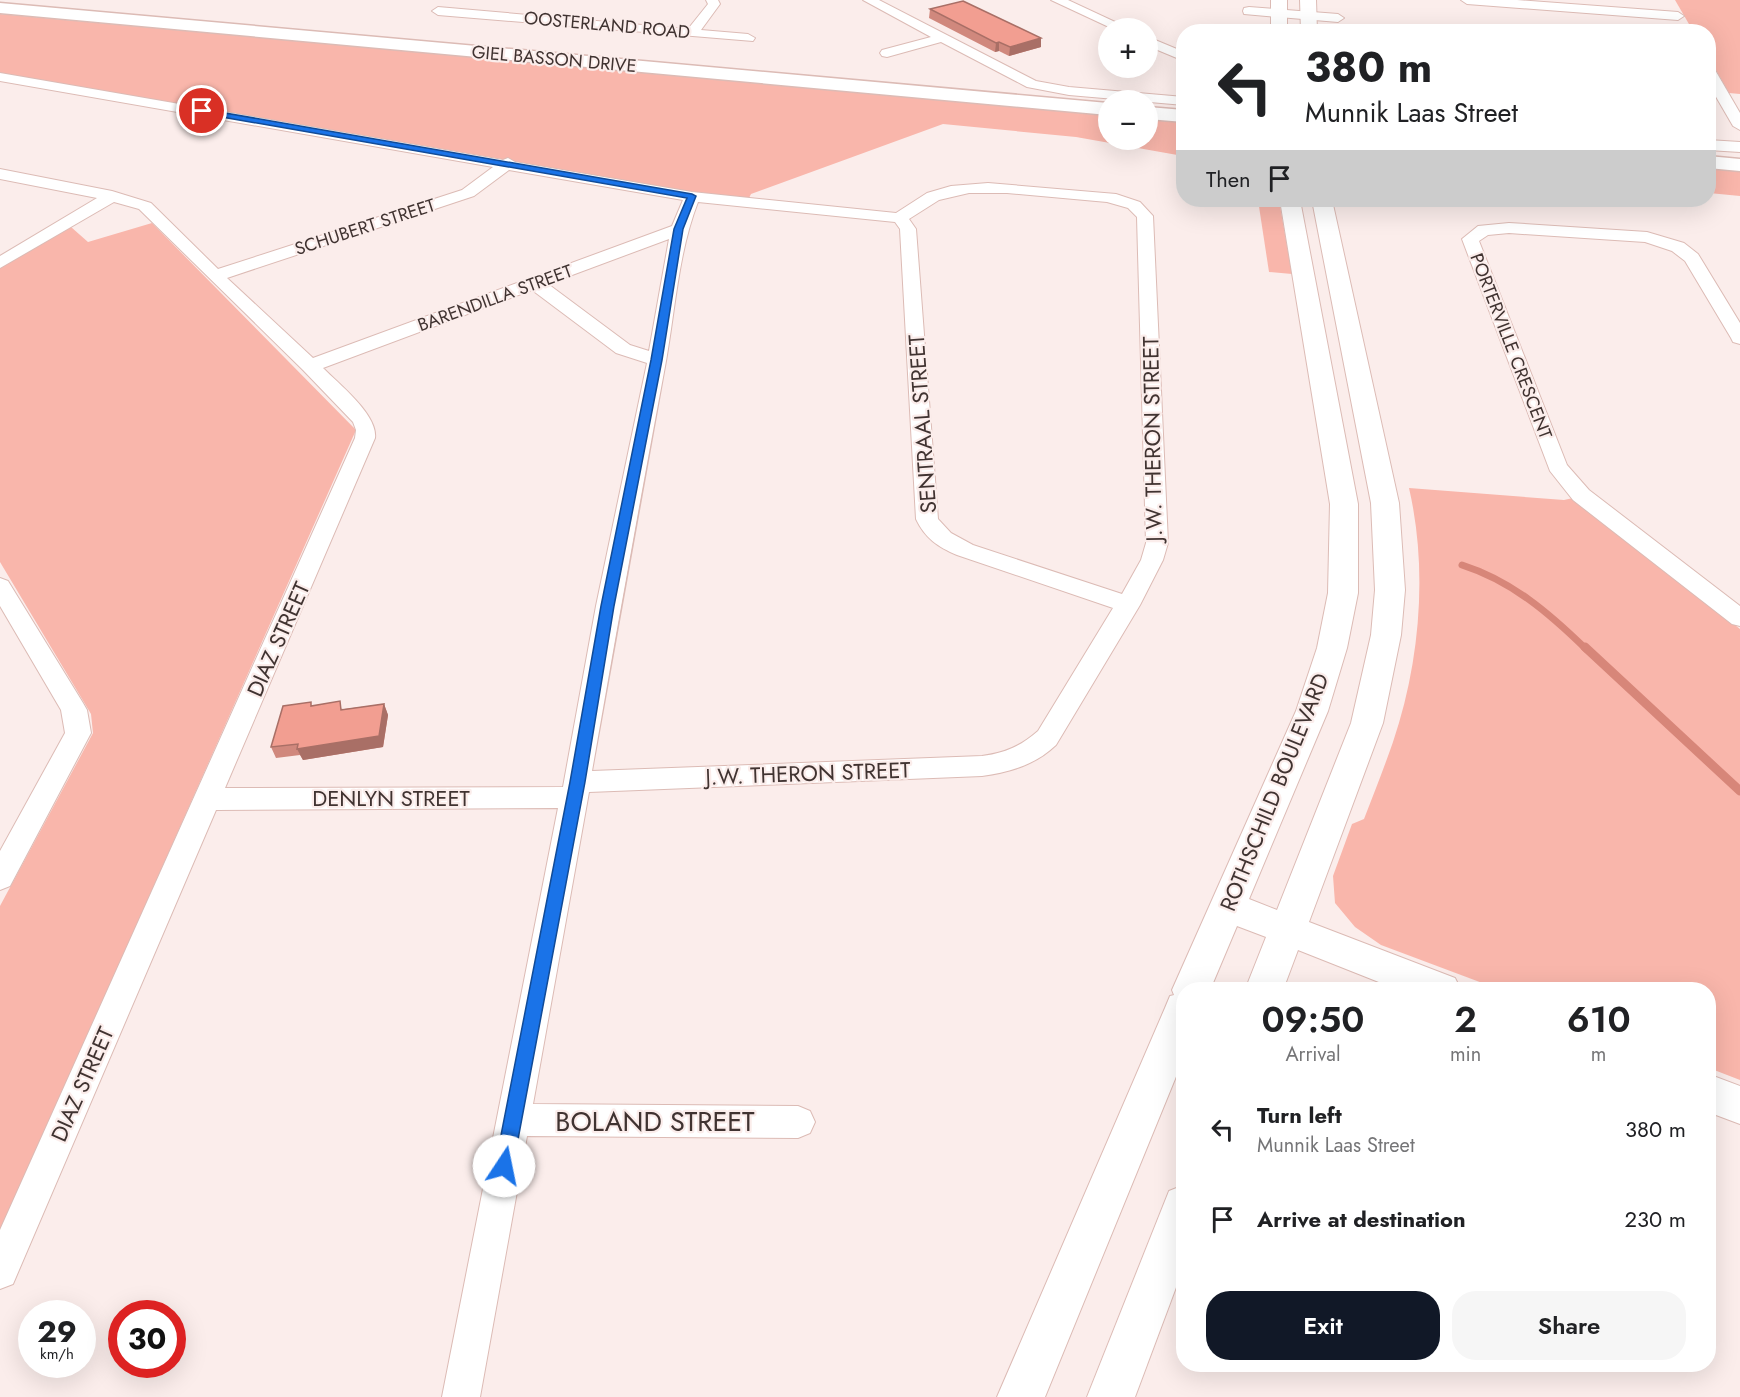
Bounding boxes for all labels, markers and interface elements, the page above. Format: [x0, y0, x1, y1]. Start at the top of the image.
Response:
street label: OOSTERLAND ROAD [523, 5, 691, 45]
map controls [1098, 18, 1158, 150]
button: + [1098, 18, 1158, 78]
text: 380 m [1305, 37, 1432, 98]
street label: GIEL BASSON DRIVE [471, 39, 637, 79]
icon: left [1206, 48, 1284, 126]
pin [176, 85, 227, 136]
button: − [1098, 90, 1158, 150]
text: Munnik Laas Street [1305, 93, 1518, 132]
icon: arrive [185, 94, 218, 127]
icon: arrive [1263, 162, 1296, 195]
text: Then [1206, 163, 1251, 195]
street label: SCHUBERT STREET [291, 192, 439, 262]
street label: PORTERVILLE CRESCENT [1464, 249, 1559, 443]
street label: BARENDILLA STREET [414, 258, 576, 338]
street label: SENTRAAL STREET [900, 333, 944, 514]
street label: J.W. THERON STREET [1134, 335, 1170, 545]
street label: DIAZ STREET [238, 576, 318, 701]
street label: ROTHSCHILD BOULEVARD [1212, 668, 1336, 916]
street label: J.W. THERON STREET [702, 753, 912, 793]
street label: DENLYN STREET [312, 782, 471, 814]
text: 09:50 [1261, 993, 1364, 1045]
text: 2 [1454, 993, 1477, 1045]
text: 610 [1567, 993, 1631, 1045]
street label: DIAZ STREET [42, 1021, 122, 1146]
text: Arrival [1285, 1040, 1341, 1069]
text: min [1450, 1040, 1481, 1069]
text: m [1591, 1040, 1606, 1069]
text: Turn left [1257, 1099, 1342, 1131]
street label: BOLAND STREET [555, 1102, 755, 1141]
icon: left [1206, 1113, 1239, 1146]
text: 380 m [1625, 1113, 1686, 1145]
text: Munnik Laas Street [1257, 1131, 1415, 1160]
position arrow [472, 1134, 536, 1198]
icon: arrive [1206, 1203, 1239, 1236]
text: Arrive at destination [1257, 1203, 1466, 1235]
text: 230 m [1625, 1203, 1686, 1235]
button: Exit [1206, 1291, 1440, 1360]
button: Share [1452, 1291, 1686, 1360]
speed limit sign: 30 [108, 1300, 186, 1378]
text: 29 [37, 1310, 77, 1353]
text: km/h [40, 1343, 74, 1365]

